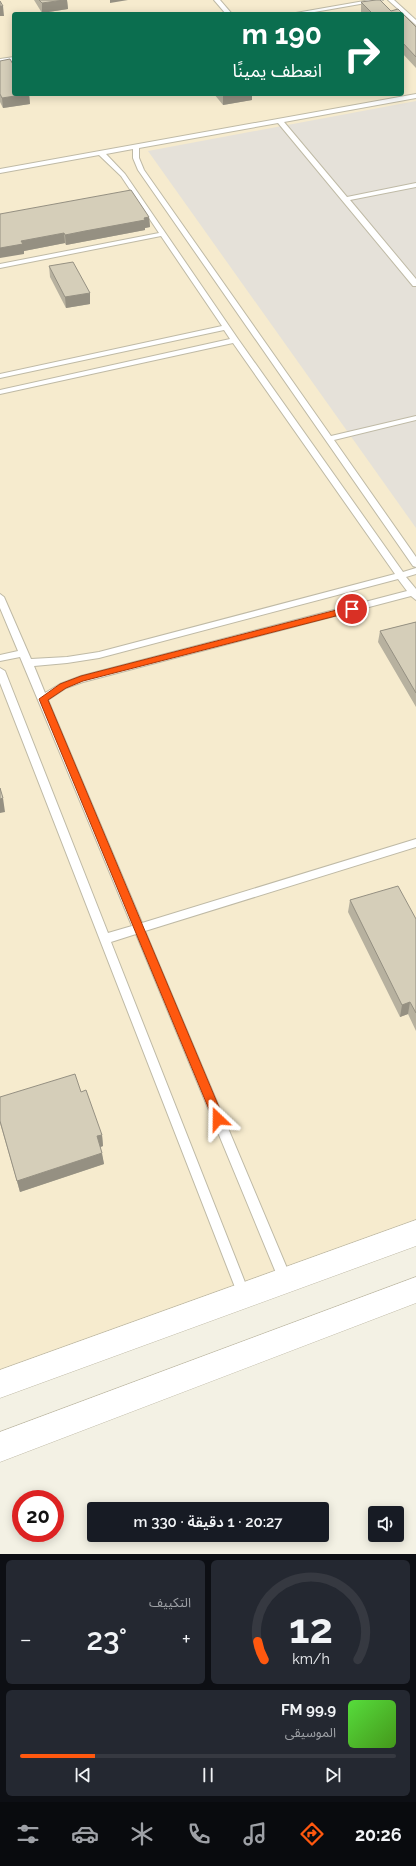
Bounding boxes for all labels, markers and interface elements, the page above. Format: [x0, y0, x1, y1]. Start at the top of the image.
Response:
text: 190 m [242, 18, 322, 51]
icon: right [336, 28, 388, 80]
text: انعطف يمينًا [232, 60, 322, 81]
pin [335, 592, 369, 626]
icon: arrive [341, 598, 363, 620]
position arrow [197, 1098, 239, 1140]
speed limit sign: 20 [12, 1490, 64, 1542]
map controls [368, 1506, 404, 1542]
button: sound [368, 1506, 404, 1542]
text: 20:27 · 1 دقيقة · 330 m [134, 1513, 282, 1531]
text: التكييف [149, 1595, 191, 1610]
text: 12 [288, 1604, 333, 1653]
text: 23° [86, 1622, 127, 1657]
text: − [20, 1626, 32, 1652]
text: + [182, 1626, 191, 1652]
text: km/h [292, 1651, 329, 1667]
text: 99.9 FM [281, 1701, 336, 1719]
text: الموسيقى [285, 1725, 336, 1740]
icon: previous [72, 1764, 94, 1786]
icon: pause [197, 1764, 219, 1786]
icon: next [322, 1764, 344, 1786]
icon: filters [14, 1820, 42, 1848]
icon: car [71, 1820, 99, 1848]
icon: climate [128, 1820, 156, 1848]
icon: phone [185, 1820, 213, 1848]
icon: music [241, 1820, 269, 1848]
icon: directions [298, 1820, 326, 1848]
text: 20:26 [355, 1824, 402, 1845]

